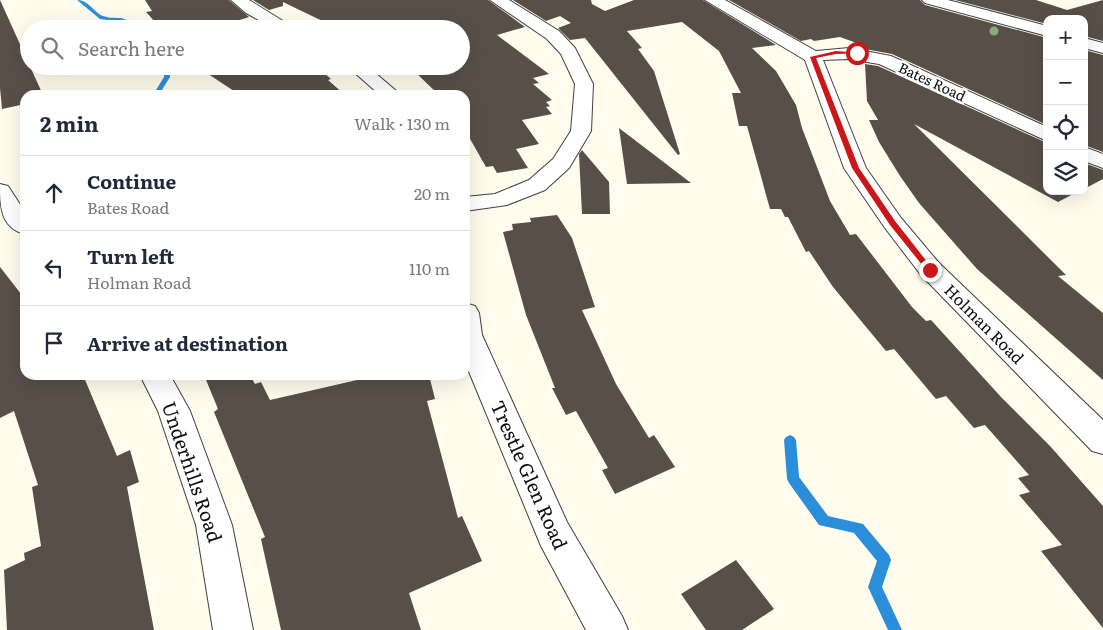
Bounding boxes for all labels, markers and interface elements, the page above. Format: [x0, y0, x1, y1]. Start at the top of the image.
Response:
map controls [1043, 15, 1088, 195]
button: + [1043, 15, 1088, 60]
search box [20, 20, 470, 75]
icon: search [38, 34, 66, 62]
text: Search here [78, 34, 185, 62]
route start [846, 42, 869, 65]
street label: Bates Road [896, 57, 970, 106]
button: − [1043, 60, 1088, 105]
button: locate [1043, 105, 1088, 150]
text: 2 min [40, 107, 99, 138]
text: Walk · 130 m [354, 111, 450, 135]
button: layers [1043, 150, 1088, 195]
text: Continue [87, 167, 176, 195]
icon: ahead [40, 179, 68, 207]
text: 20 m [414, 181, 450, 205]
text: Bates Road [87, 195, 169, 219]
text: Turn left [87, 242, 174, 270]
icon: left [40, 254, 68, 282]
text: 110 m [409, 256, 450, 280]
route end [919, 259, 942, 282]
text: Holman Road [87, 270, 191, 294]
street label: Holman Road [939, 278, 1030, 369]
icon: arrive [40, 329, 68, 357]
text: Arrive at destination [87, 329, 288, 357]
street label: Trestle Glen Road [484, 396, 575, 554]
street label: Underhills Road [156, 397, 230, 546]

